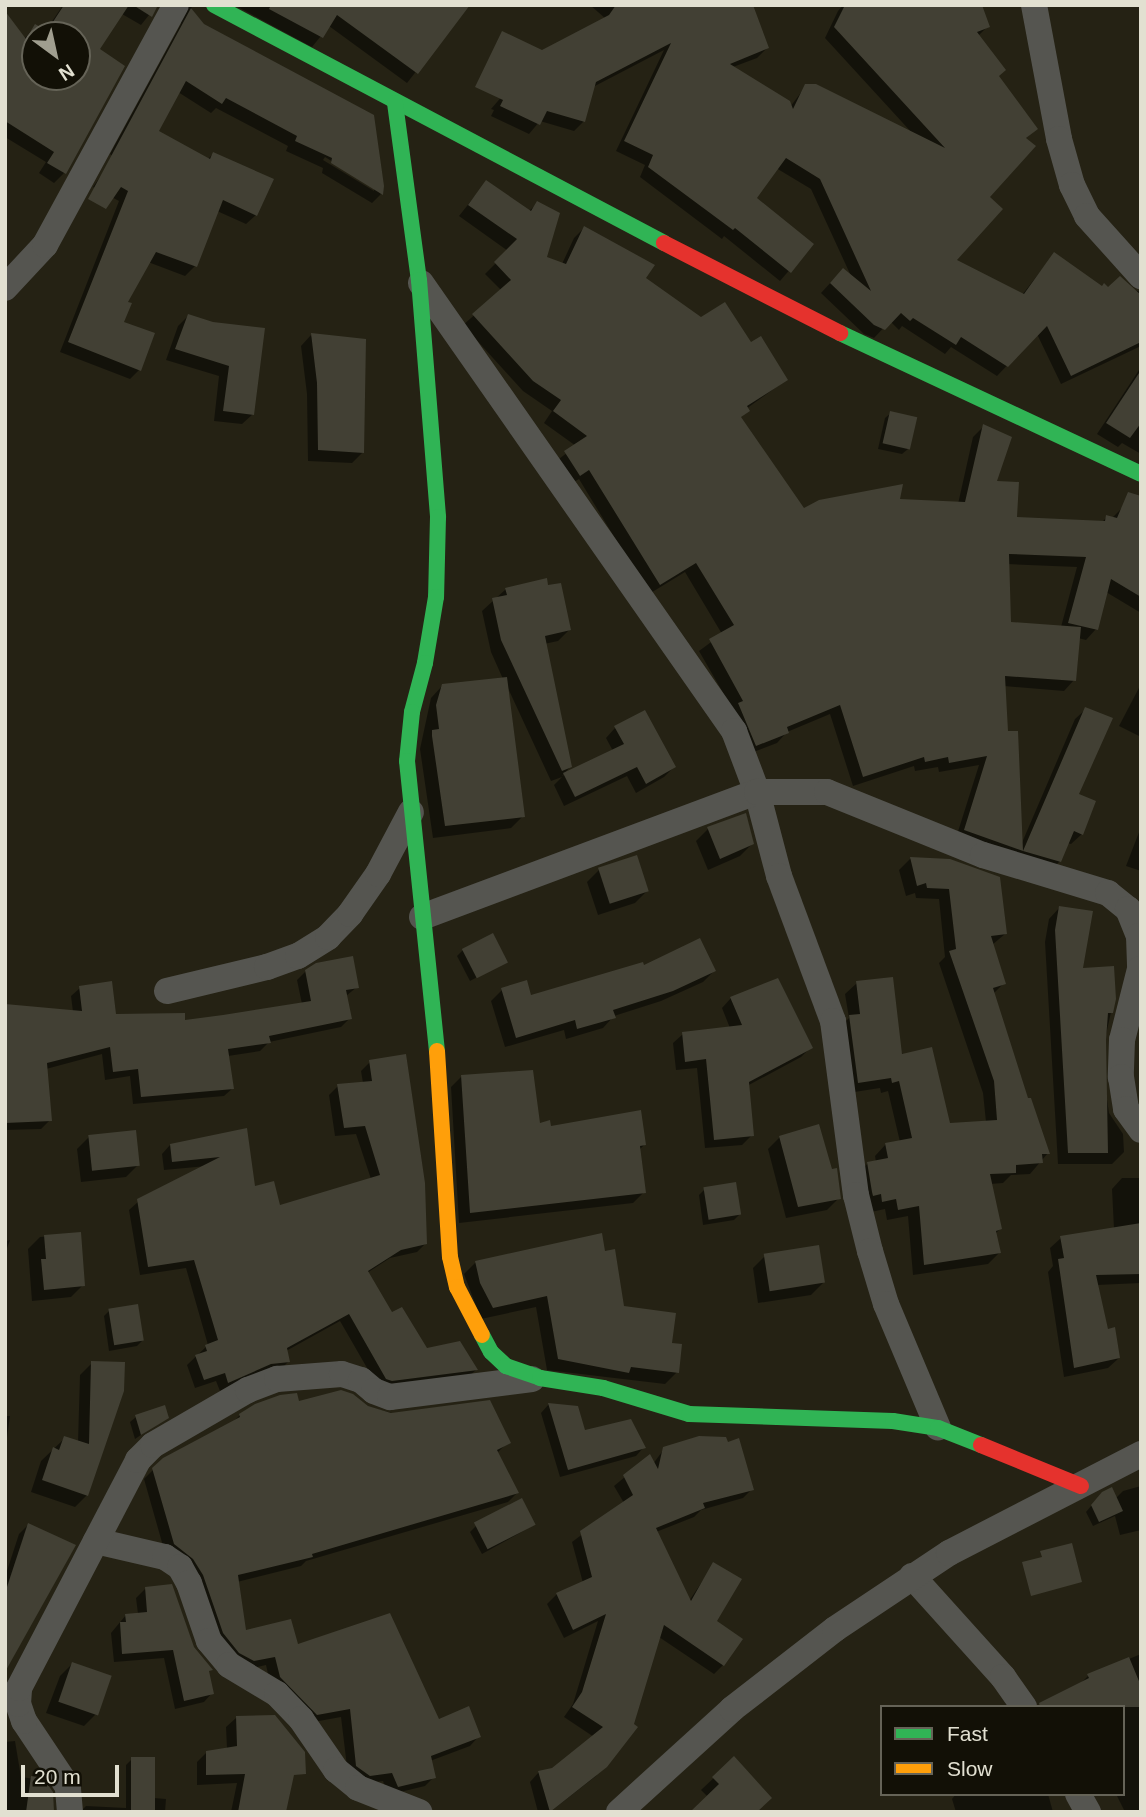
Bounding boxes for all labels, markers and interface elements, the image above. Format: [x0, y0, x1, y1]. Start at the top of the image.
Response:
north arrow [21, 21, 91, 91]
text: N [55, 60, 78, 85]
legend [880, 1705, 1125, 1796]
text: Fast [947, 1722, 988, 1745]
scale bar [24, 1750, 122, 1794]
text: Slow [947, 1757, 993, 1780]
text: 20 m [34, 1765, 81, 1788]

